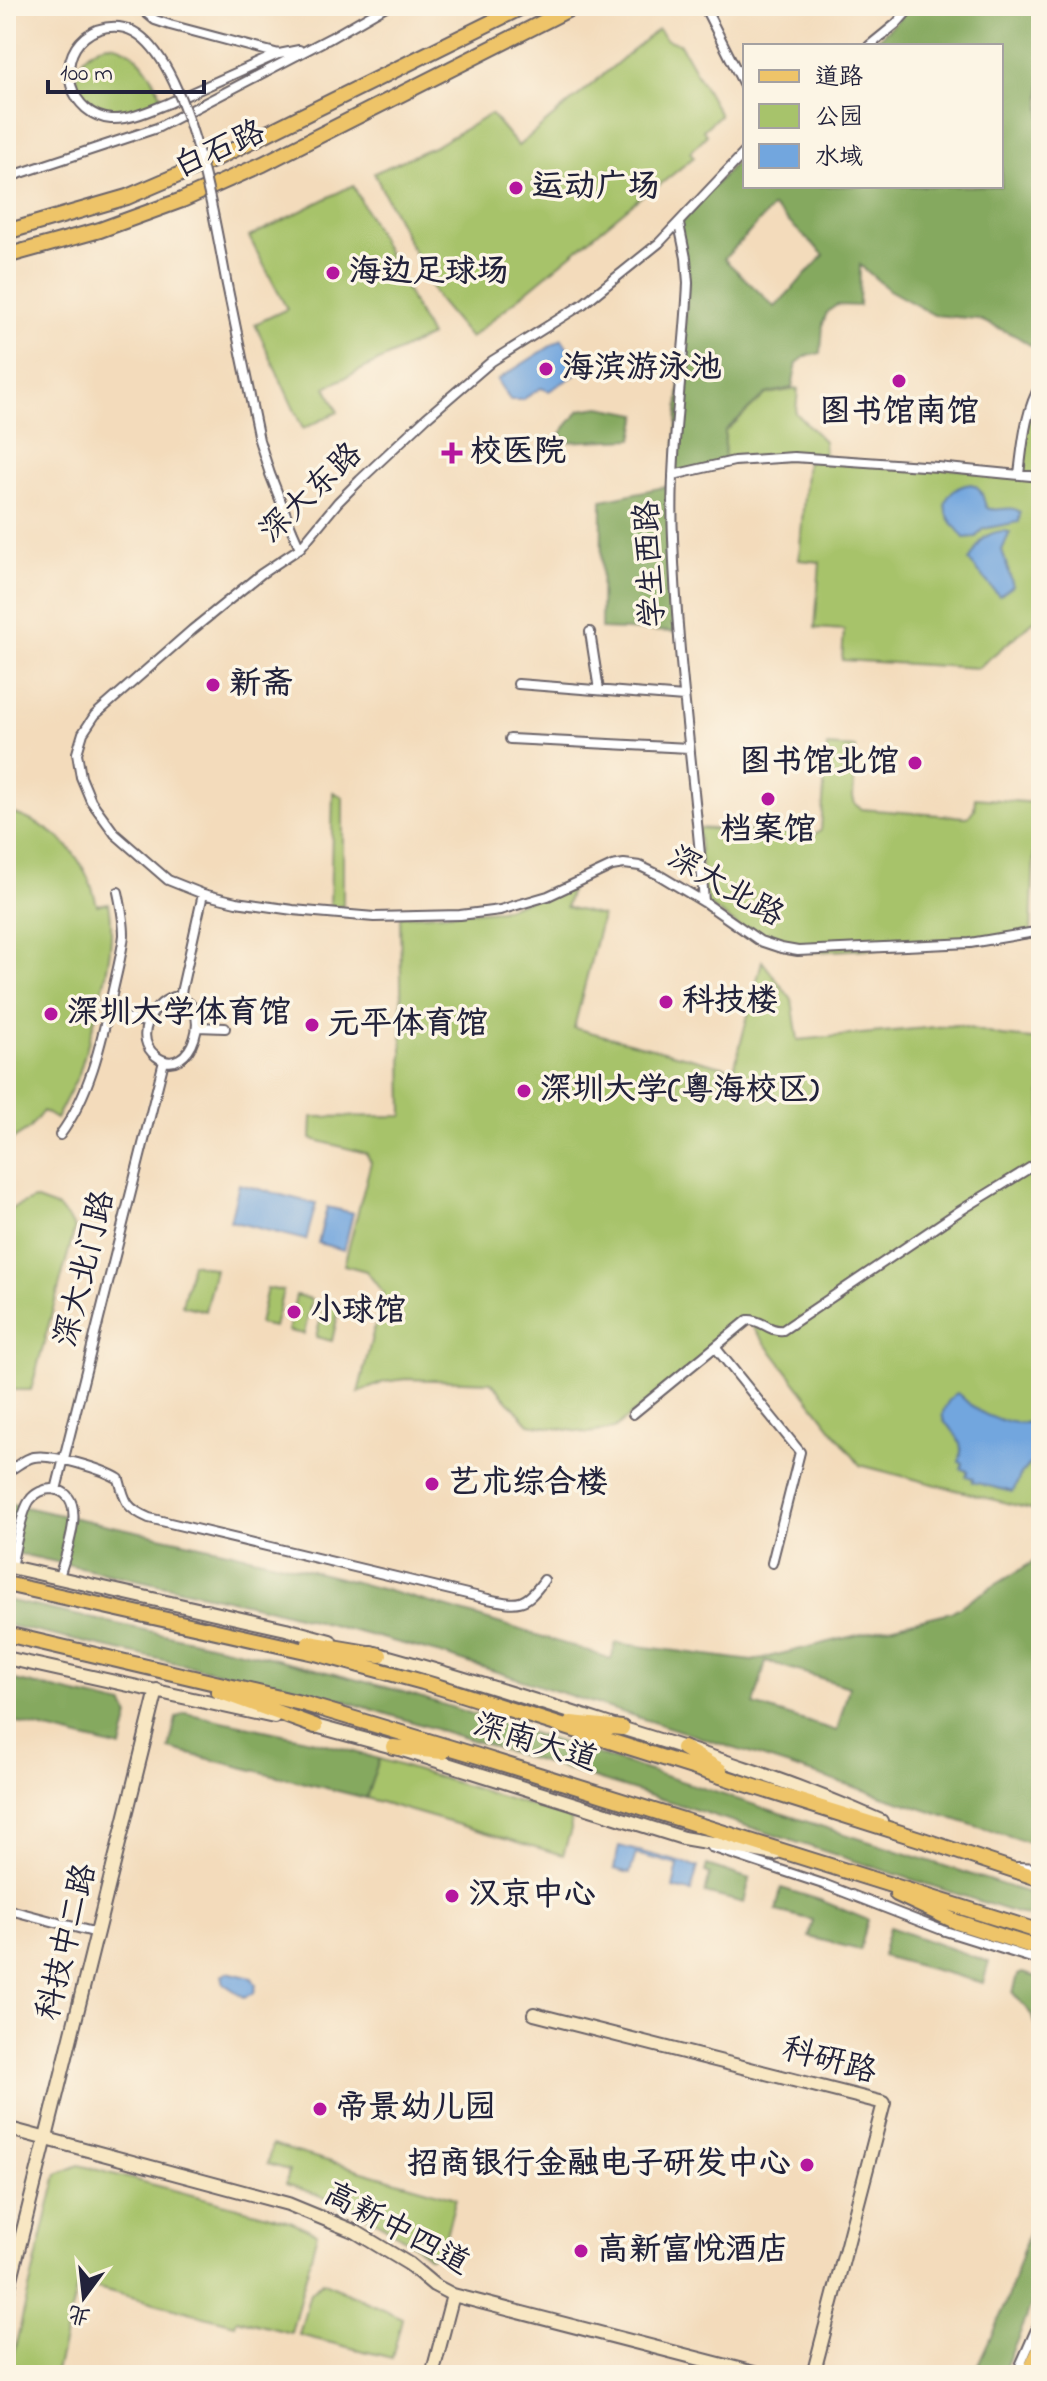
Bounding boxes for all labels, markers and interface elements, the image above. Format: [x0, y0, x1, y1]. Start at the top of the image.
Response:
scale bar [48, 44, 204, 94]
legend [743, 44, 1003, 188]
text: 100 m [60, 57, 113, 92]
text: 道路 [815, 61, 863, 96]
text: 公园 [815, 101, 863, 136]
street label: 白石路 [167, 110, 273, 192]
text: 水域 [815, 141, 863, 176]
place label: 运动广场 [532, 165, 660, 212]
marker: 运动广场 [507, 179, 525, 197]
place label: 海边足球场 [349, 250, 509, 297]
marker: 海边足球场 [324, 264, 342, 282]
place label: 海滨游泳池 [562, 346, 722, 393]
marker: 海滨游泳池 [537, 360, 555, 378]
marker: 图书馆南馆 [890, 372, 908, 390]
place label: 图书馆南馆 [819, 390, 979, 437]
place label: 校医院 [470, 430, 566, 477]
street label: 深大东路 [250, 433, 374, 555]
marker: 校医院 [441, 442, 463, 464]
street label: 学生西路 [625, 499, 679, 629]
place label: 新斋 [229, 662, 293, 709]
marker: 新斋 [204, 676, 222, 694]
place label: 图书馆北馆 [739, 740, 899, 787]
marker: 图书馆北馆 [906, 754, 924, 772]
marker: 档案馆 [759, 790, 777, 808]
place label: 档案馆 [720, 808, 816, 855]
street label: 深大北路 [658, 836, 792, 940]
place label: 科技楼 [682, 979, 778, 1026]
place label: 深圳大学体育馆 [67, 991, 291, 1038]
marker: 科技楼 [657, 993, 675, 1011]
place label: 元平体育馆 [328, 1002, 488, 1049]
marker: 深圳大学体育馆 [42, 1005, 60, 1023]
marker: 元平体育馆 [303, 1016, 321, 1034]
place label: 深圳大学(粤海校区) [540, 1068, 820, 1115]
marker: 深圳大学(粤海校区) [515, 1082, 533, 1100]
street label: 深大北门路 [44, 1186, 128, 1352]
place label: 小球馆 [310, 1289, 406, 1336]
marker: 小球馆 [285, 1303, 303, 1321]
place label: 艺术综合楼 [448, 1461, 608, 1508]
marker: 艺术综合楼 [423, 1475, 441, 1493]
street label: 深南大道 [467, 1703, 603, 1785]
street label: 科技中二路 [26, 1859, 110, 2025]
place label: 汉京中心 [468, 1873, 596, 1920]
marker: 汉京中心 [443, 1887, 461, 1905]
street label: 科研路 [777, 2027, 881, 2097]
place label: 帝景幼儿园 [336, 2086, 496, 2133]
marker: 帝景幼儿园 [311, 2100, 329, 2118]
place label: 招商银行金融电子研发中心 [407, 2142, 791, 2189]
marker: 招商银行金融电子研发中心 [798, 2156, 816, 2174]
street label: 高新中四道 [314, 2172, 478, 2288]
place label: 高新富悦酒店 [597, 2228, 789, 2275]
marker: 高新富悦酒店 [572, 2242, 590, 2260]
north arrow [44, 2257, 124, 2337]
text: 北 [65, 2295, 94, 2332]

